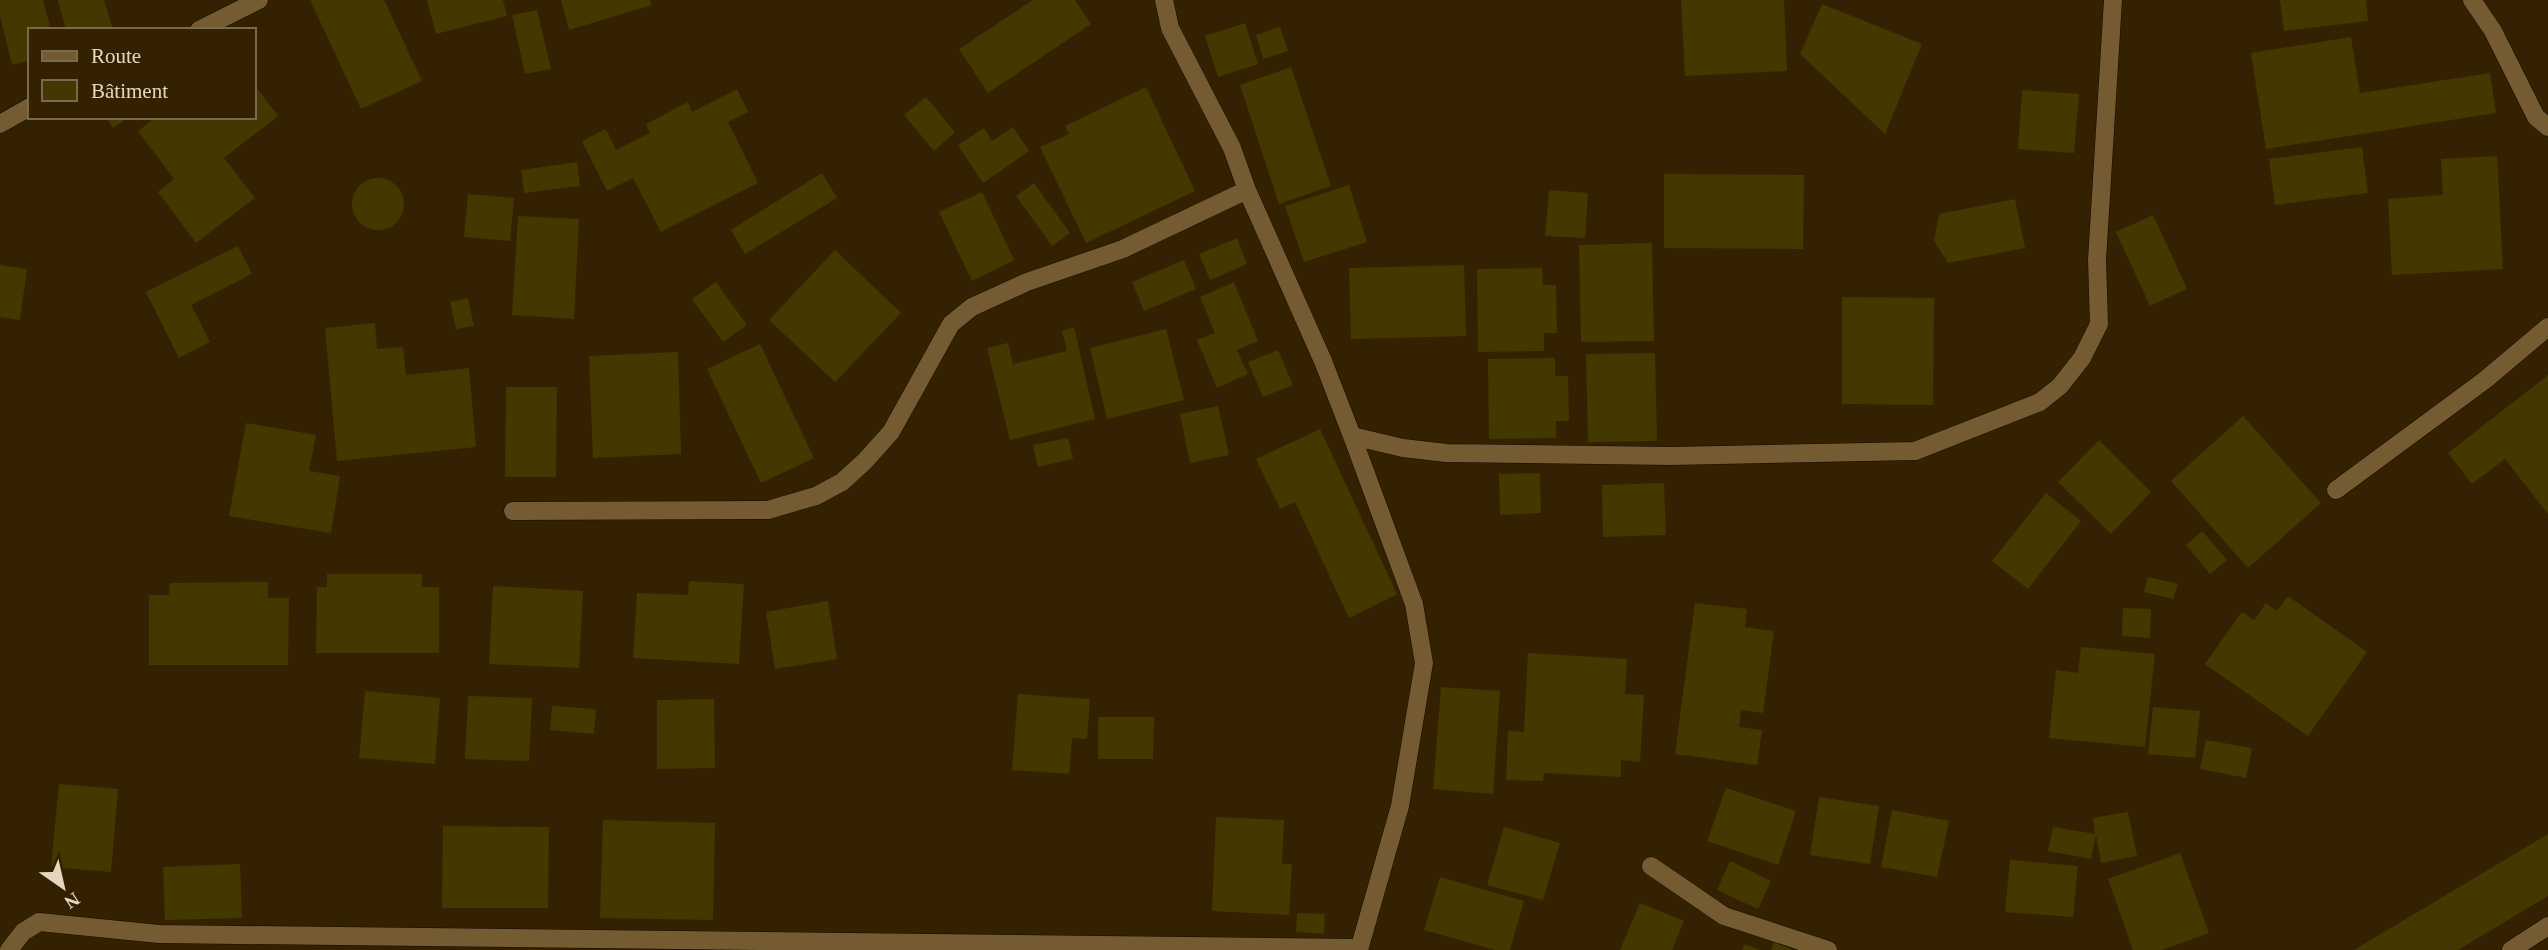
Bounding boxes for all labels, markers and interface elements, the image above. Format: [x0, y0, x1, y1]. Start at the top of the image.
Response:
legend [28, 28, 256, 119]
text: Route [91, 44, 141, 68]
text: Bâtiment [91, 79, 168, 103]
north arrow [28, 852, 98, 922]
text: N [60, 888, 84, 913]

